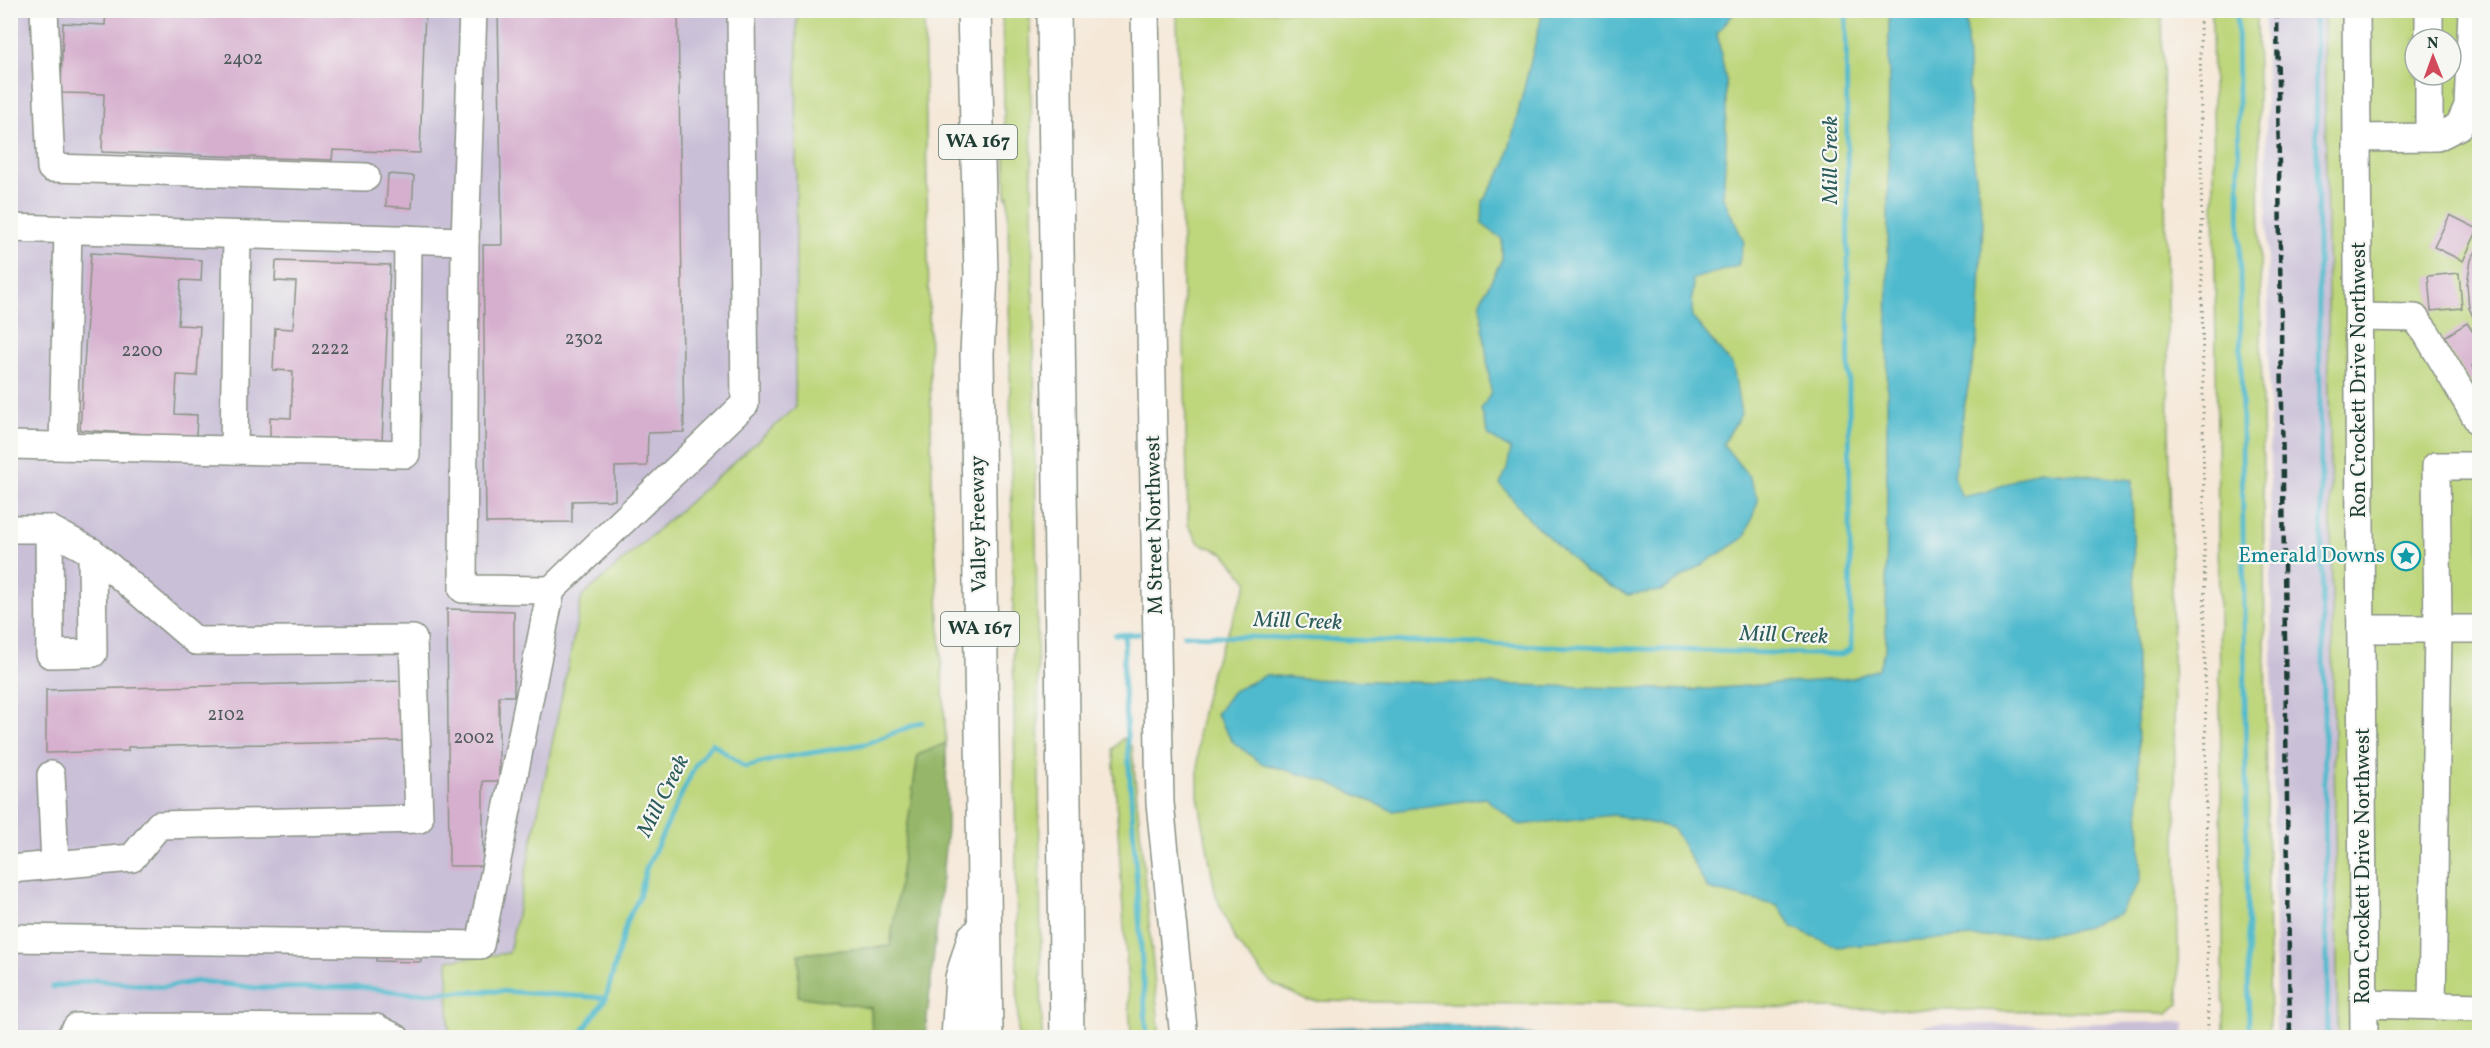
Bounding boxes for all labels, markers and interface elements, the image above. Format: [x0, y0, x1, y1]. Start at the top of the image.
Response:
north arrow [2403, 27, 2463, 87]
text: N [2427, 33, 2439, 55]
house number: 2402 [223, 47, 263, 72]
water label: Mill Creek [1816, 116, 1847, 205]
road number: WA 167 [939, 125, 1017, 159]
street label: Ron Crockett Drive Northwest [2345, 242, 2374, 518]
house number: 2302 [565, 327, 603, 352]
house number: 2222 [311, 337, 349, 362]
house number: 2200 [121, 339, 163, 364]
street label: M Street Northwest [1139, 435, 1171, 615]
street label: Valley Freeway [963, 454, 995, 593]
place icon: Emerald Downs [2390, 540, 2422, 572]
place label: Emerald Downs [2238, 542, 2385, 571]
water label: Mill Creek [1252, 605, 1343, 639]
road number: WA 167 [941, 612, 1019, 646]
water label: Mill Creek [1738, 619, 1829, 653]
house number: 2102 [207, 703, 245, 728]
house number: 2002 [453, 726, 495, 751]
street label: Ron Crockett Drive Northwest [2349, 728, 2378, 1004]
water label: Mill Creek [630, 750, 698, 843]

